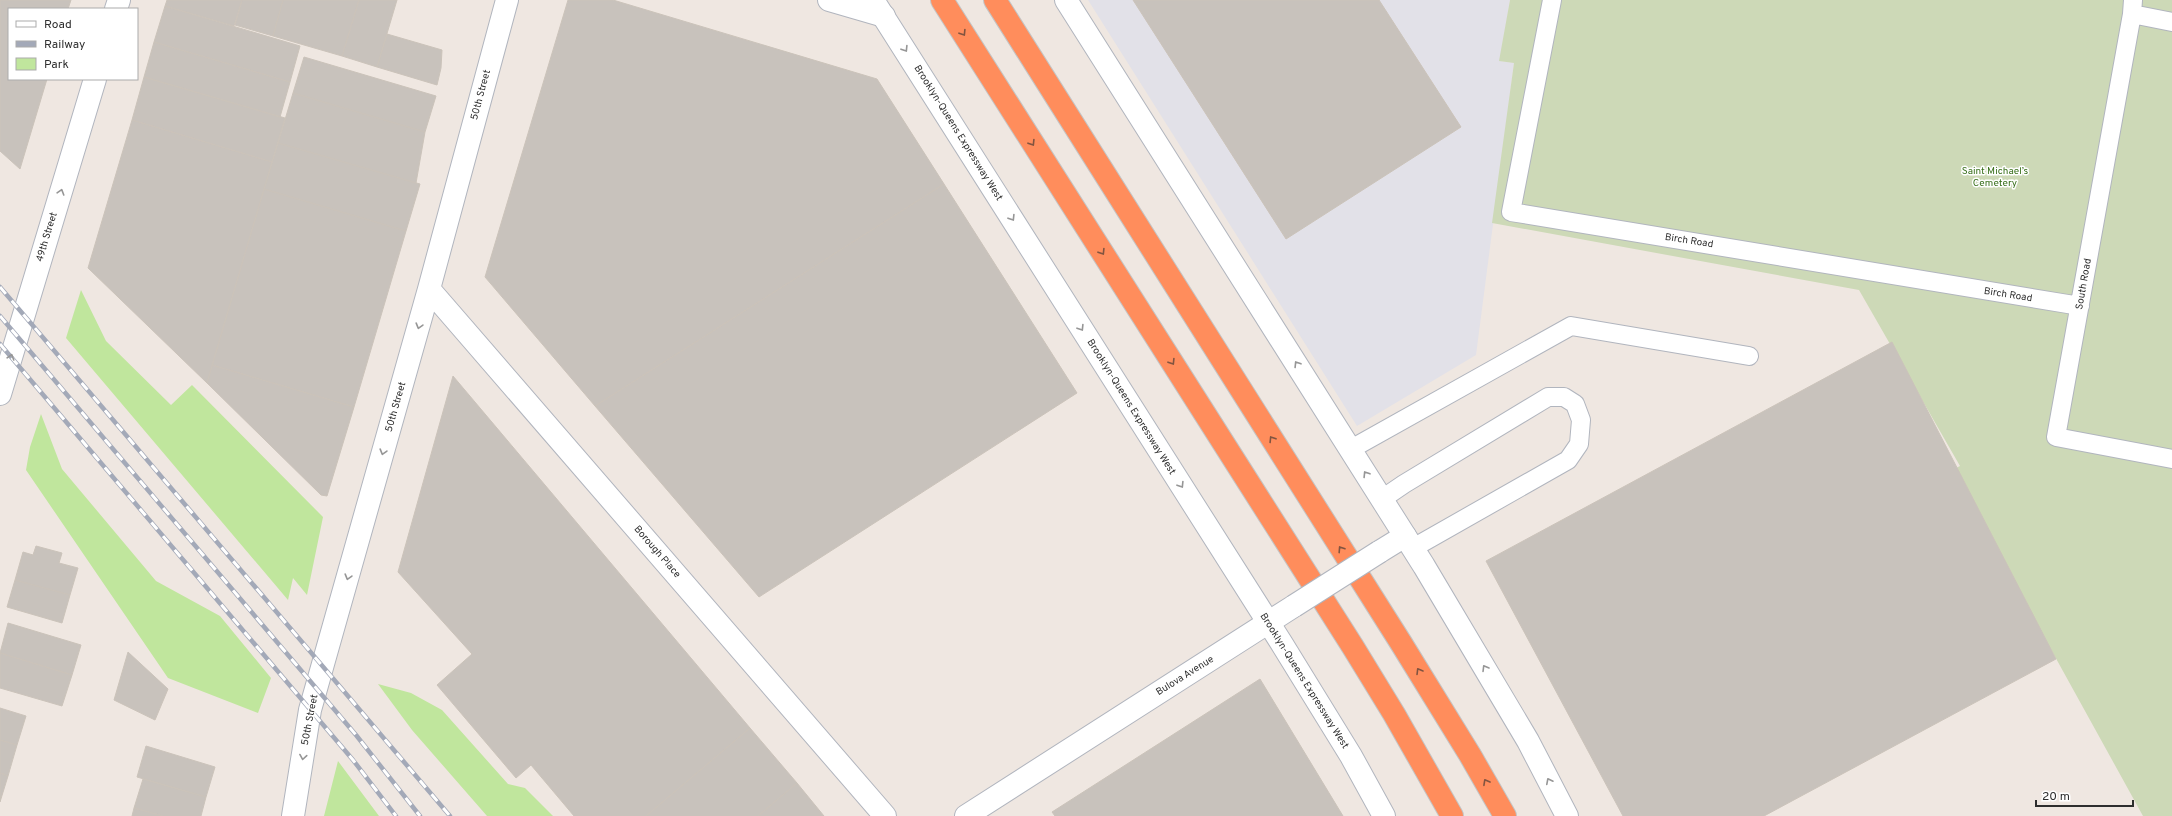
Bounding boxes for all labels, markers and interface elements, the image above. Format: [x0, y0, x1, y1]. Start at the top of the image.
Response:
legend [8, 8, 138, 80]
text: Road [44, 17, 72, 33]
one-way arrow [958, 29, 965, 36]
text: Railway [44, 37, 85, 53]
one-way arrow [900, 45, 907, 52]
text: Park [44, 57, 69, 73]
street label: Brooklyn-Queens Expressway West [911, 63, 1005, 203]
street label: 50th Street [468, 68, 494, 122]
one-way arrow [1028, 138, 1035, 145]
park label: Saint Michael’s Cemetery [1962, 165, 2029, 190]
one-way arrow [56, 189, 65, 196]
street label: 49th Street [33, 210, 61, 263]
one-way arrow [1007, 214, 1014, 221]
street label: Birch Road [1664, 231, 1714, 251]
one-way arrow [1097, 248, 1105, 255]
street label: South Road [2073, 257, 2095, 311]
street label: Birch Road [1983, 285, 2033, 305]
one-way arrow [415, 323, 424, 330]
one-way arrow [1076, 324, 1084, 331]
street label: Brooklyn-Queens Expressway West [1084, 337, 1178, 477]
one-way arrow [6, 354, 15, 361]
one-way arrow [1167, 358, 1175, 365]
one-way arrow [1294, 361, 1302, 368]
street label: 50th Street [383, 380, 409, 434]
one-way arrow [1269, 436, 1276, 443]
one-way arrow [380, 448, 388, 455]
one-way arrow [1364, 471, 1371, 478]
one-way arrow [1176, 481, 1184, 488]
street label: Borough Place [631, 523, 683, 581]
one-way arrow [1338, 546, 1346, 553]
one-way arrow [344, 573, 353, 580]
street label: Brooklyn-Queens Expressway West [1257, 611, 1351, 751]
street label: Bulova Avenue [1154, 653, 1216, 699]
one-way arrow [1482, 665, 1489, 672]
one-way arrow [1416, 668, 1423, 675]
street label: 50th Street [299, 693, 321, 747]
one-way arrow [299, 754, 308, 760]
one-way arrow [1546, 778, 1554, 786]
one-way arrow [1483, 779, 1490, 786]
scale bar [2036, 782, 2133, 808]
text: 20 m [2042, 789, 2070, 805]

